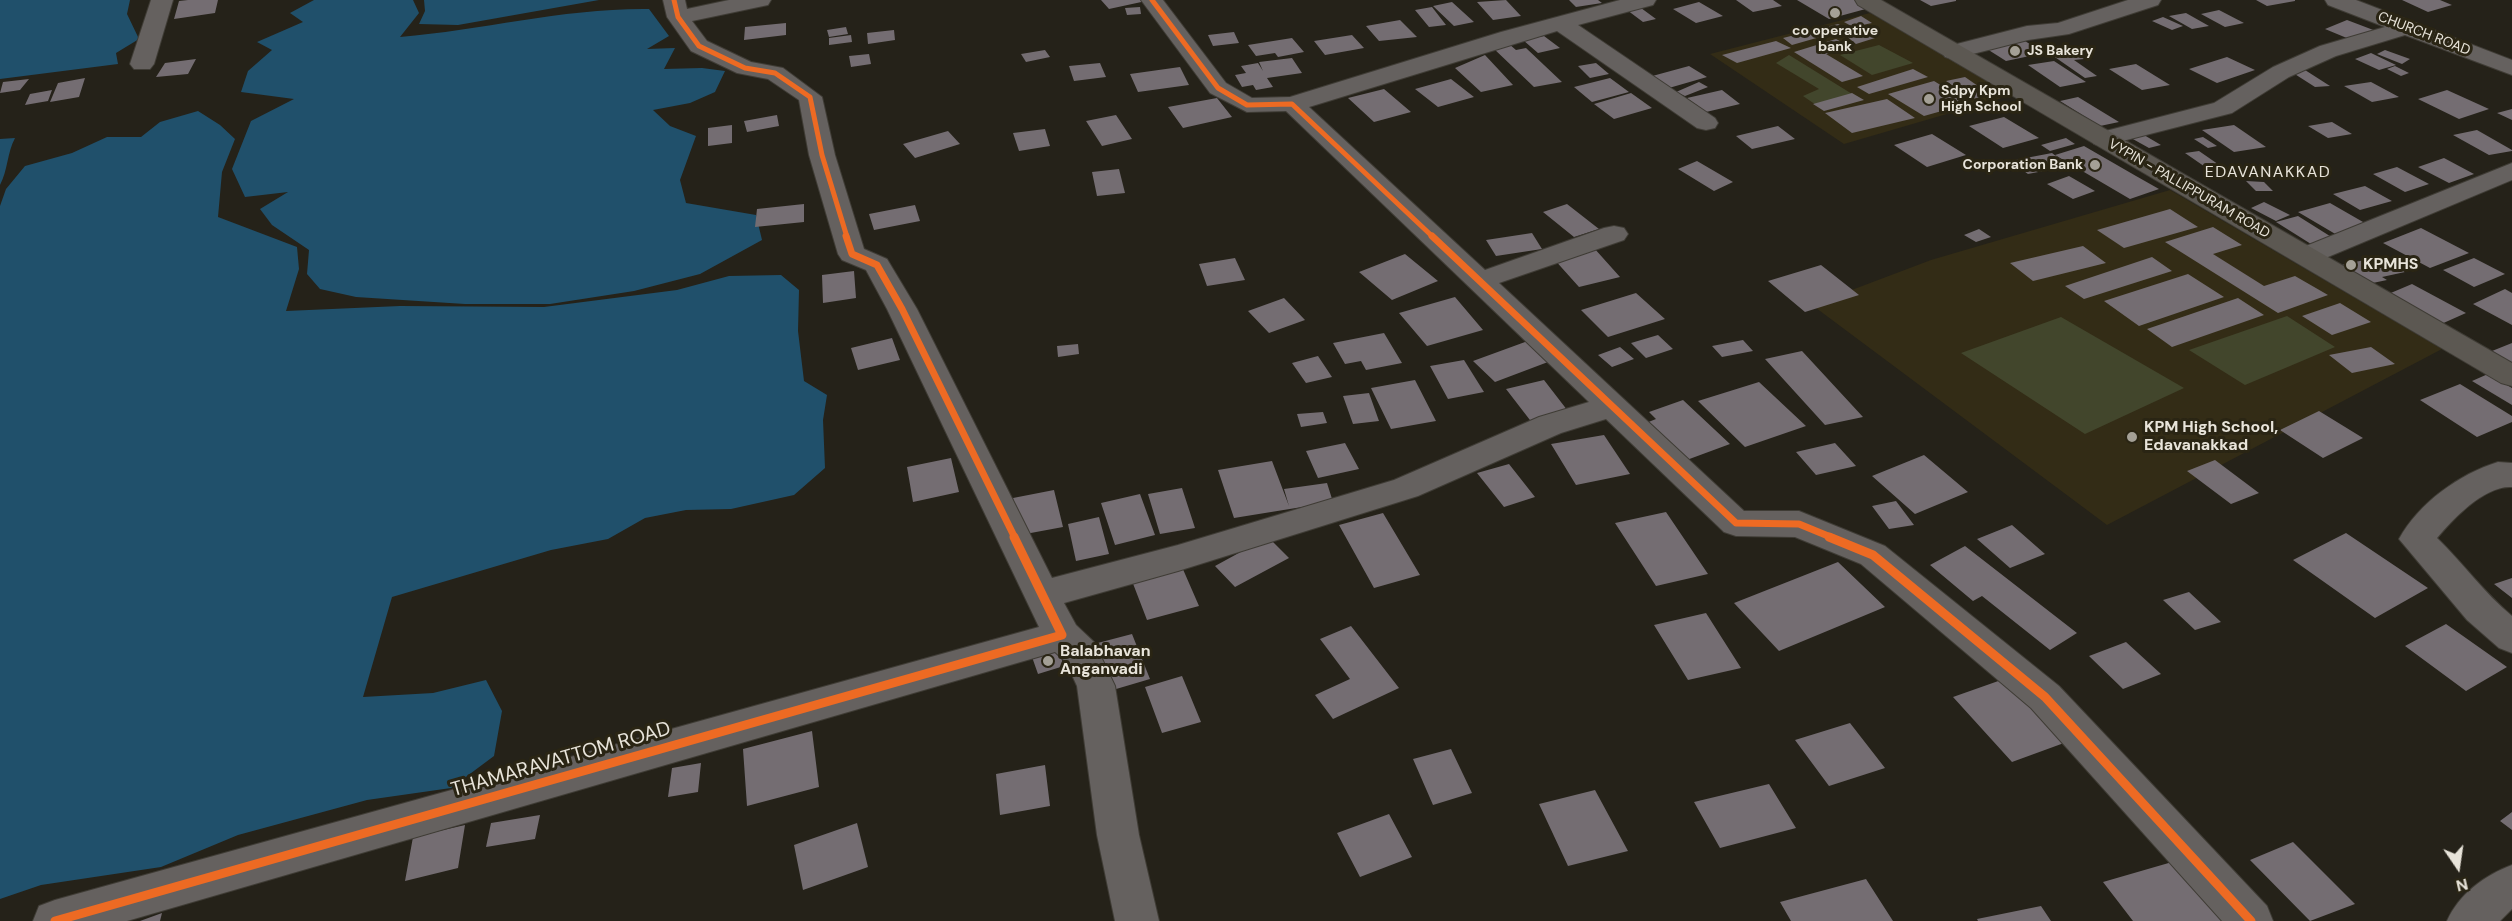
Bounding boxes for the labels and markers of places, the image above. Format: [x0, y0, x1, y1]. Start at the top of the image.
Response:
marker: co operative bank [1828, 6, 1842, 20]
place label: co operative bank [1792, 23, 1878, 56]
place label: JS Bakery [2027, 43, 2094, 59]
marker: JS Bakery [2008, 44, 2022, 58]
place label: Sdpy Kpm High School [1941, 83, 2022, 116]
marker: Sdpy Kpm High School [1922, 92, 1936, 106]
place label: Corporation Bank [1963, 157, 2083, 173]
marker: Corporation Bank [2088, 158, 2102, 172]
place label: KPMHS [2363, 255, 2419, 275]
marker: KPMHS [2344, 258, 2358, 272]
place label: KPM High School, Edavanakkad [2144, 418, 2278, 456]
marker: KPM High School, Edavanakkad [2125, 430, 2139, 444]
place label: Balabhavan Anganvadi [1060, 642, 1151, 680]
marker: Balabhavan Anganvadi [1041, 654, 1055, 668]

